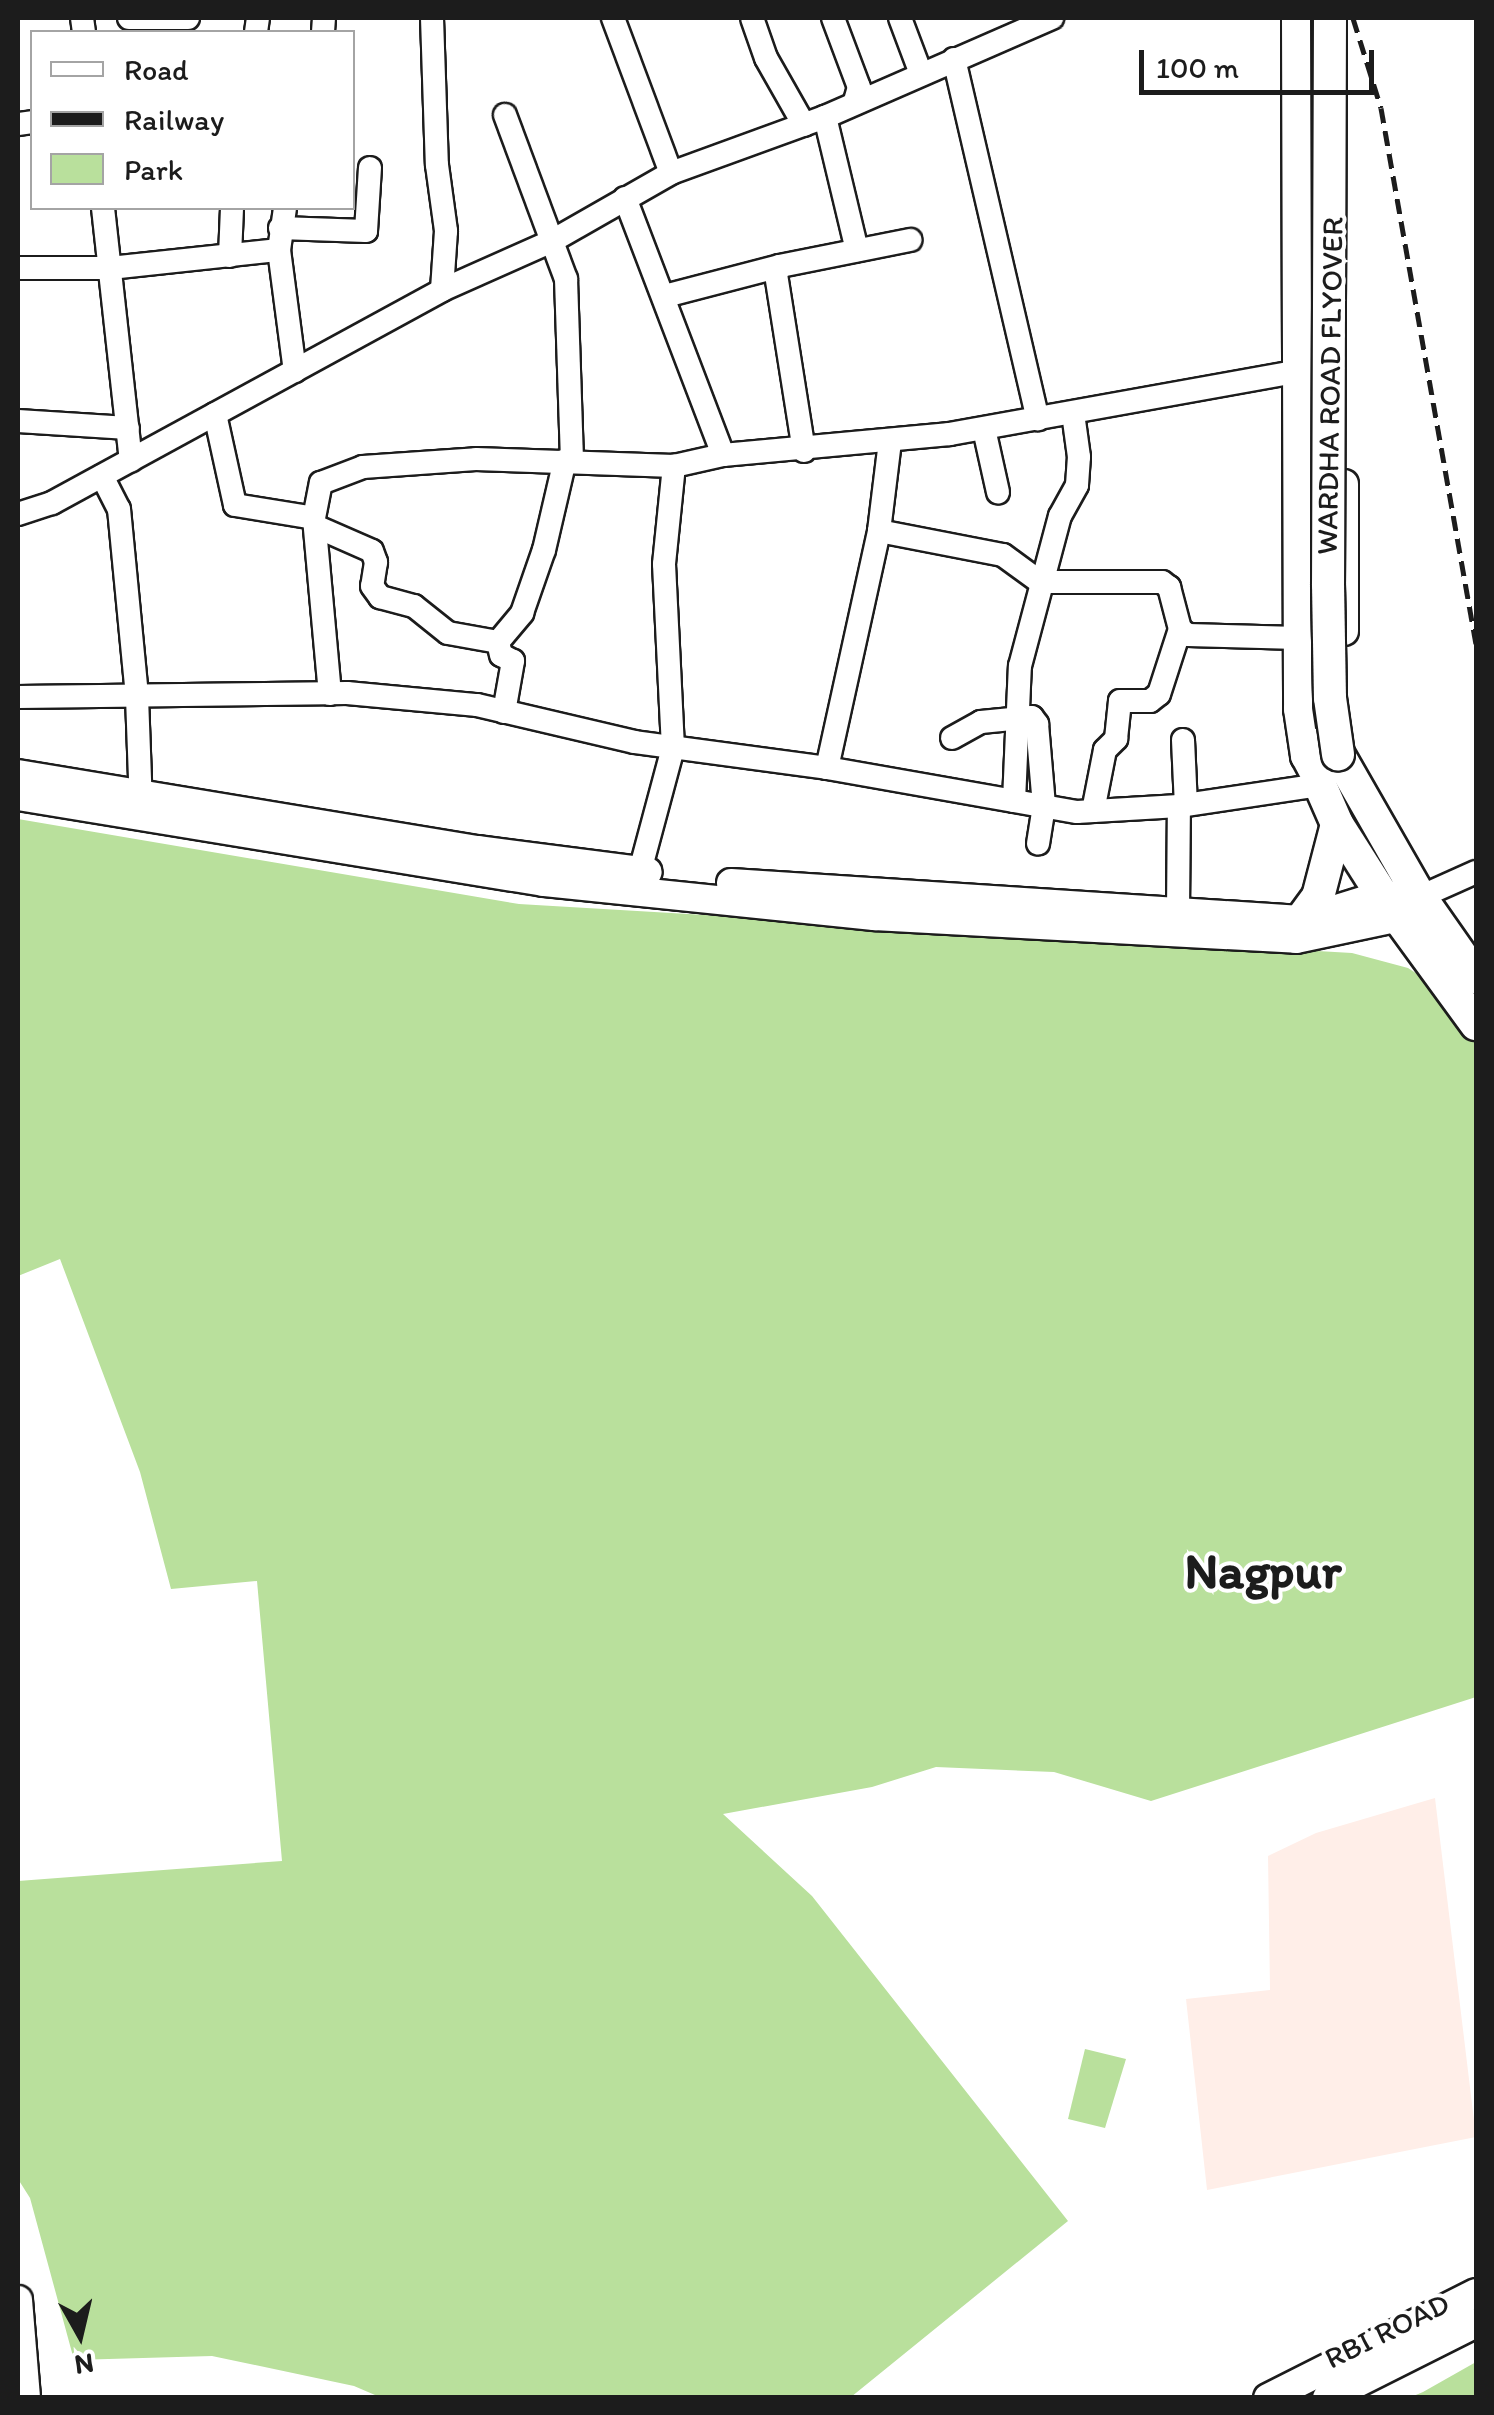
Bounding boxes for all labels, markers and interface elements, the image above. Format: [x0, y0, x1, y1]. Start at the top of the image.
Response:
legend [30, 30, 355, 210]
scale bar [1144, 30, 1379, 92]
text: 100 m [1156, 49, 1239, 86]
text: Road [124, 51, 189, 88]
text: Railway [124, 101, 224, 138]
text: Park [124, 151, 183, 188]
street label: WARDHA ROAD FLYOVER [1309, 217, 1351, 555]
district label: Nagpur [1184, 1541, 1342, 1601]
north arrow [30, 2285, 130, 2385]
street label: RBI ROAD [1319, 2286, 1455, 2376]
text: N [72, 2347, 96, 2383]

